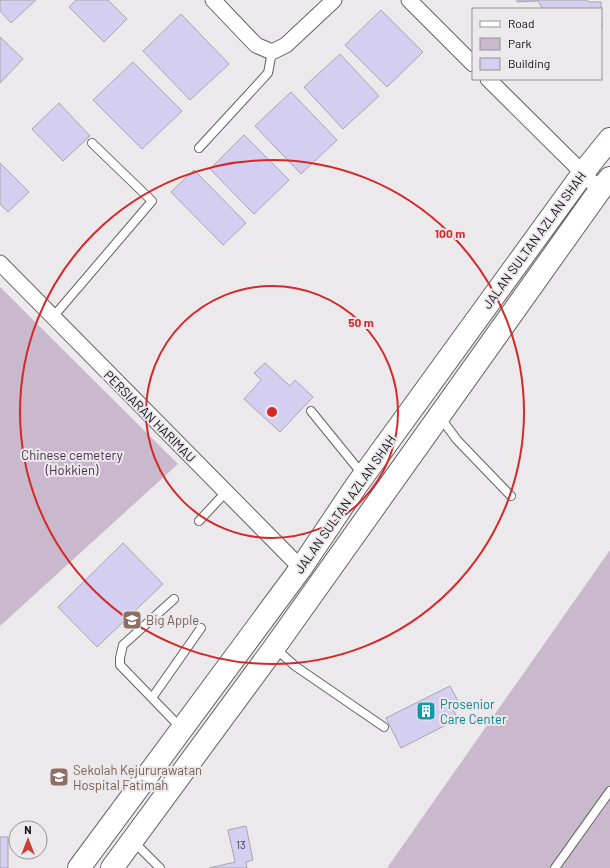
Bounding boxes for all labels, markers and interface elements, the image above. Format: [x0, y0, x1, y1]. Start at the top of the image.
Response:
legend [472, 8, 602, 80]
text: Road [508, 16, 535, 30]
text: Park [508, 36, 532, 50]
text: Building [508, 56, 550, 70]
street label: JALAN SULTAN AZLAN SHAH [479, 168, 589, 312]
text: 100 m [435, 226, 465, 240]
text: 50 m [348, 315, 374, 329]
street label: PERSIARAN HARIMAU [101, 367, 199, 465]
centre of rings [265, 405, 279, 419]
street label: JALAN SULTAN AZLAN SHAH [291, 432, 399, 576]
park label: Chinese cemetery (Hokkien) [21, 447, 123, 478]
school or university icon: Big Apple [121, 609, 143, 631]
place label: Big Apple [146, 612, 199, 628]
place label: Prosenior Care Center [440, 696, 507, 727]
building icon: Prosenior Care Center [415, 700, 437, 722]
place label: Sekolah Kejururawatan Hospital Fatimah [73, 762, 202, 793]
school or university icon: Sekolah Kejururawatan Hospital Fatimah [48, 766, 70, 788]
north arrow [8, 820, 48, 860]
text: N [24, 823, 32, 836]
house number: 13 [236, 838, 246, 851]

